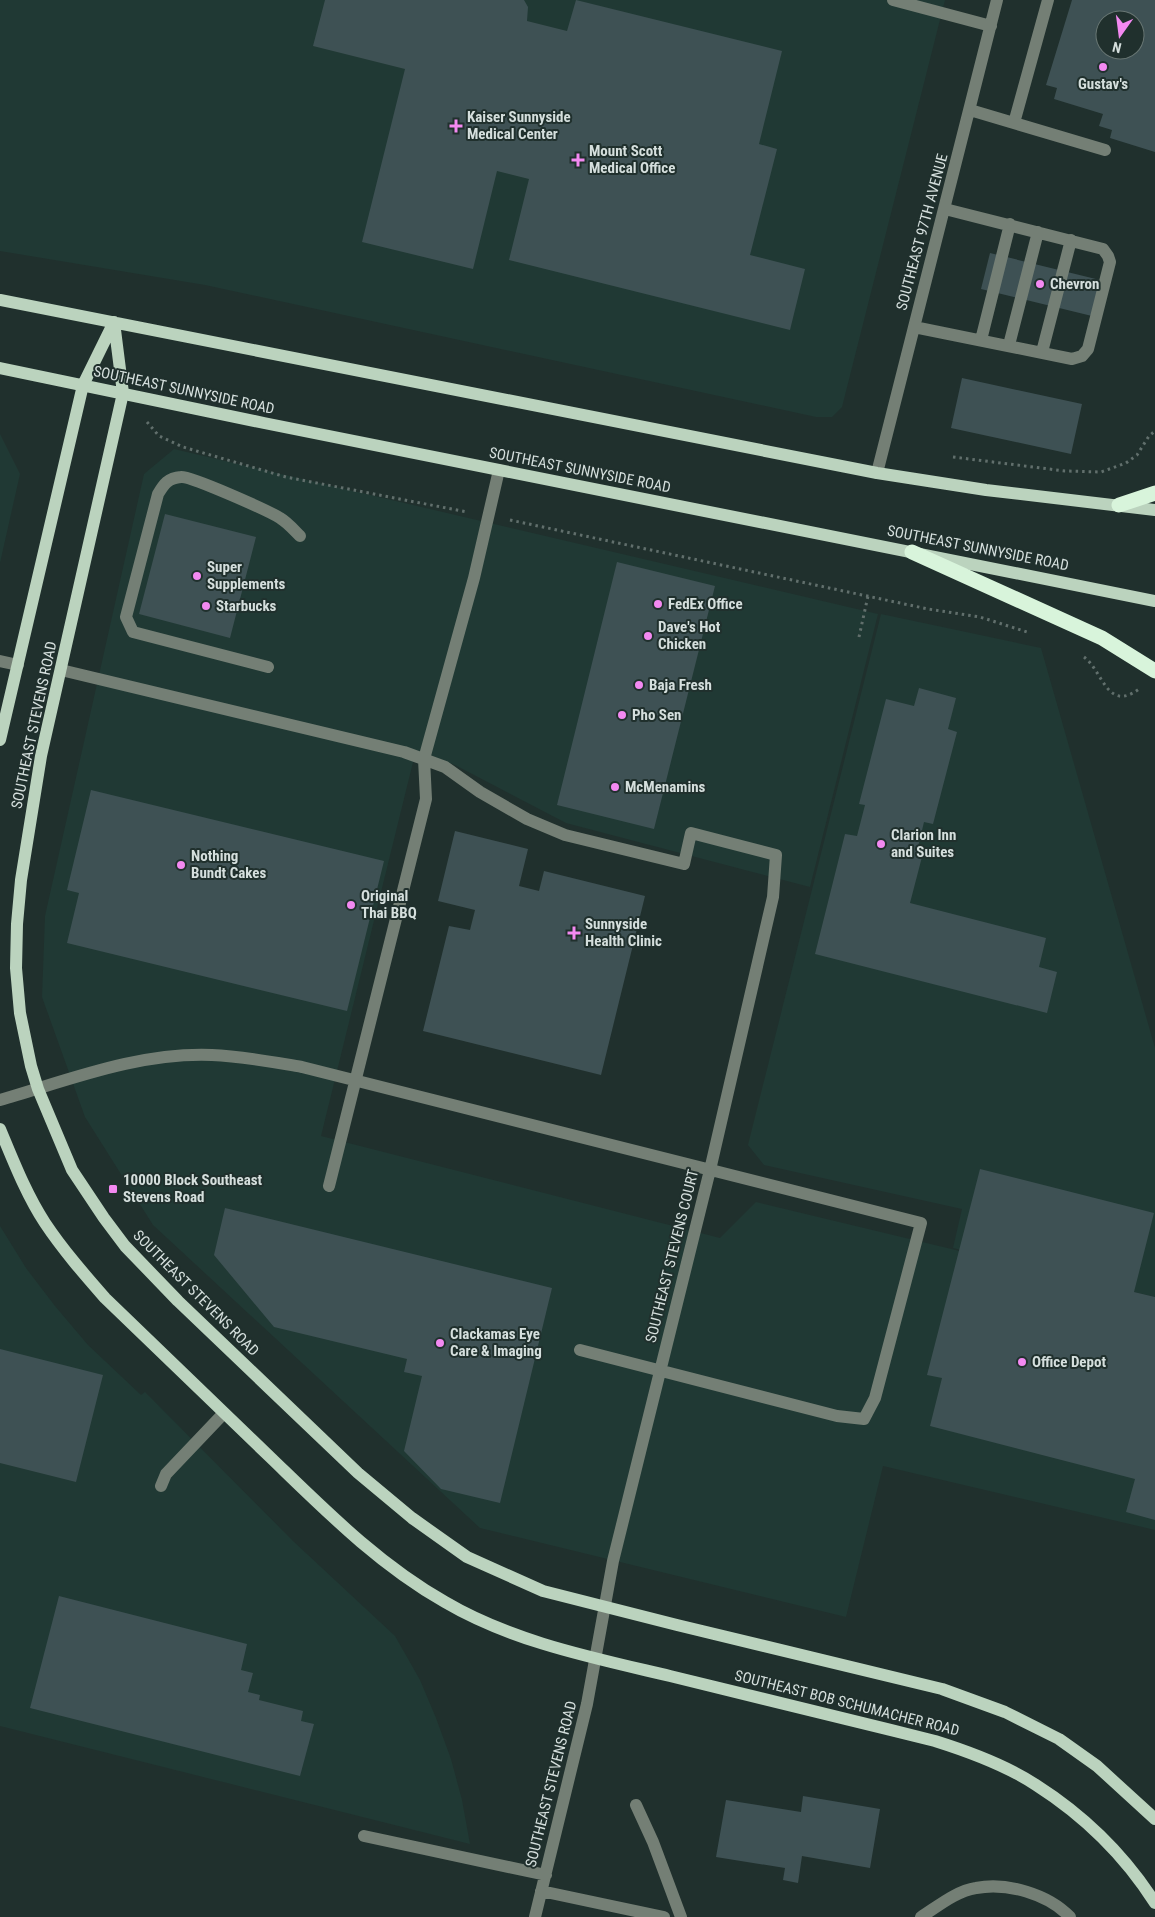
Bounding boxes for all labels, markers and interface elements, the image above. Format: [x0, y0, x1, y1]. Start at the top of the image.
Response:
north arrow [1095, 10, 1145, 60]
text: N [1111, 39, 1123, 56]
marker: Gustav's [1097, 61, 1109, 73]
place label: Gustav's [1078, 75, 1128, 93]
place label: Kaiser Sunnyside Medical Center [467, 108, 571, 143]
marker: Kaiser Sunnyside Medical Center [449, 119, 463, 133]
place label: Mount Scott Medical Office [589, 142, 675, 177]
street label: SOUTHEAST 97TH AVENUE [892, 152, 952, 312]
marker: Mount Scott Medical Office [571, 153, 585, 167]
place label: Chevron [1050, 275, 1099, 293]
marker: Chevron [1034, 278, 1046, 290]
street label: SOUTHEAST SUNNYSIDE ROAD [92, 362, 276, 418]
street label: SOUTHEAST SUNNYSIDE ROAD [488, 444, 672, 496]
street label: SOUTHEAST SUNNYSIDE ROAD [886, 522, 1070, 574]
place label: Super Supplements [207, 558, 286, 593]
marker: Super Supplements [191, 570, 203, 582]
place label: FedEx Office [668, 595, 743, 613]
place label: Starbucks [216, 597, 277, 615]
marker: FedEx Office [652, 598, 664, 610]
marker: Starbucks [200, 600, 212, 612]
place label: Dave's Hot Chicken [658, 618, 721, 653]
marker: Dave's Hot Chicken [642, 630, 654, 642]
street label: SOUTHEAST STEVENS ROAD [7, 640, 61, 810]
place label: Baja Fresh [649, 676, 712, 694]
marker: Baja Fresh [633, 679, 645, 691]
place label: Pho Sen [632, 706, 681, 724]
marker: Pho Sen [616, 709, 628, 721]
place label: McMenamins [625, 778, 706, 796]
marker: McMenamins [609, 781, 621, 793]
place label: Clarion Inn and Suites [891, 826, 956, 861]
marker: Clarion Inn and Suites [875, 838, 887, 850]
place label: Nothing Bundt Cakes [191, 847, 266, 882]
marker: Nothing Bundt Cakes [175, 859, 187, 871]
place label: Original Thai BBQ [361, 887, 417, 922]
marker: Original Thai BBQ [345, 899, 357, 911]
place label: Sunnyside Health Clinic [585, 915, 662, 950]
marker: Sunnyside Health Clinic [567, 926, 581, 940]
street label: SOUTHEAST STEVENS COURT [642, 1167, 702, 1344]
place label: 10000 Block Southeast Stevens Road [123, 1171, 263, 1206]
marker: 10000 Block Southeast Stevens Road [107, 1183, 119, 1195]
street label: SOUTHEAST STEVENS ROAD [129, 1226, 263, 1360]
place label: Clackamas Eye Care & Imaging [450, 1325, 542, 1360]
marker: Clackamas Eye Care & Imaging [434, 1337, 446, 1349]
place label: Office Depot [1032, 1353, 1106, 1371]
marker: Office Depot [1016, 1356, 1028, 1368]
street label: SOUTHEAST BOB SCHUMACHER ROAD [733, 1666, 961, 1740]
street label: SOUTHEAST STEVENS ROAD [522, 1699, 580, 1869]

